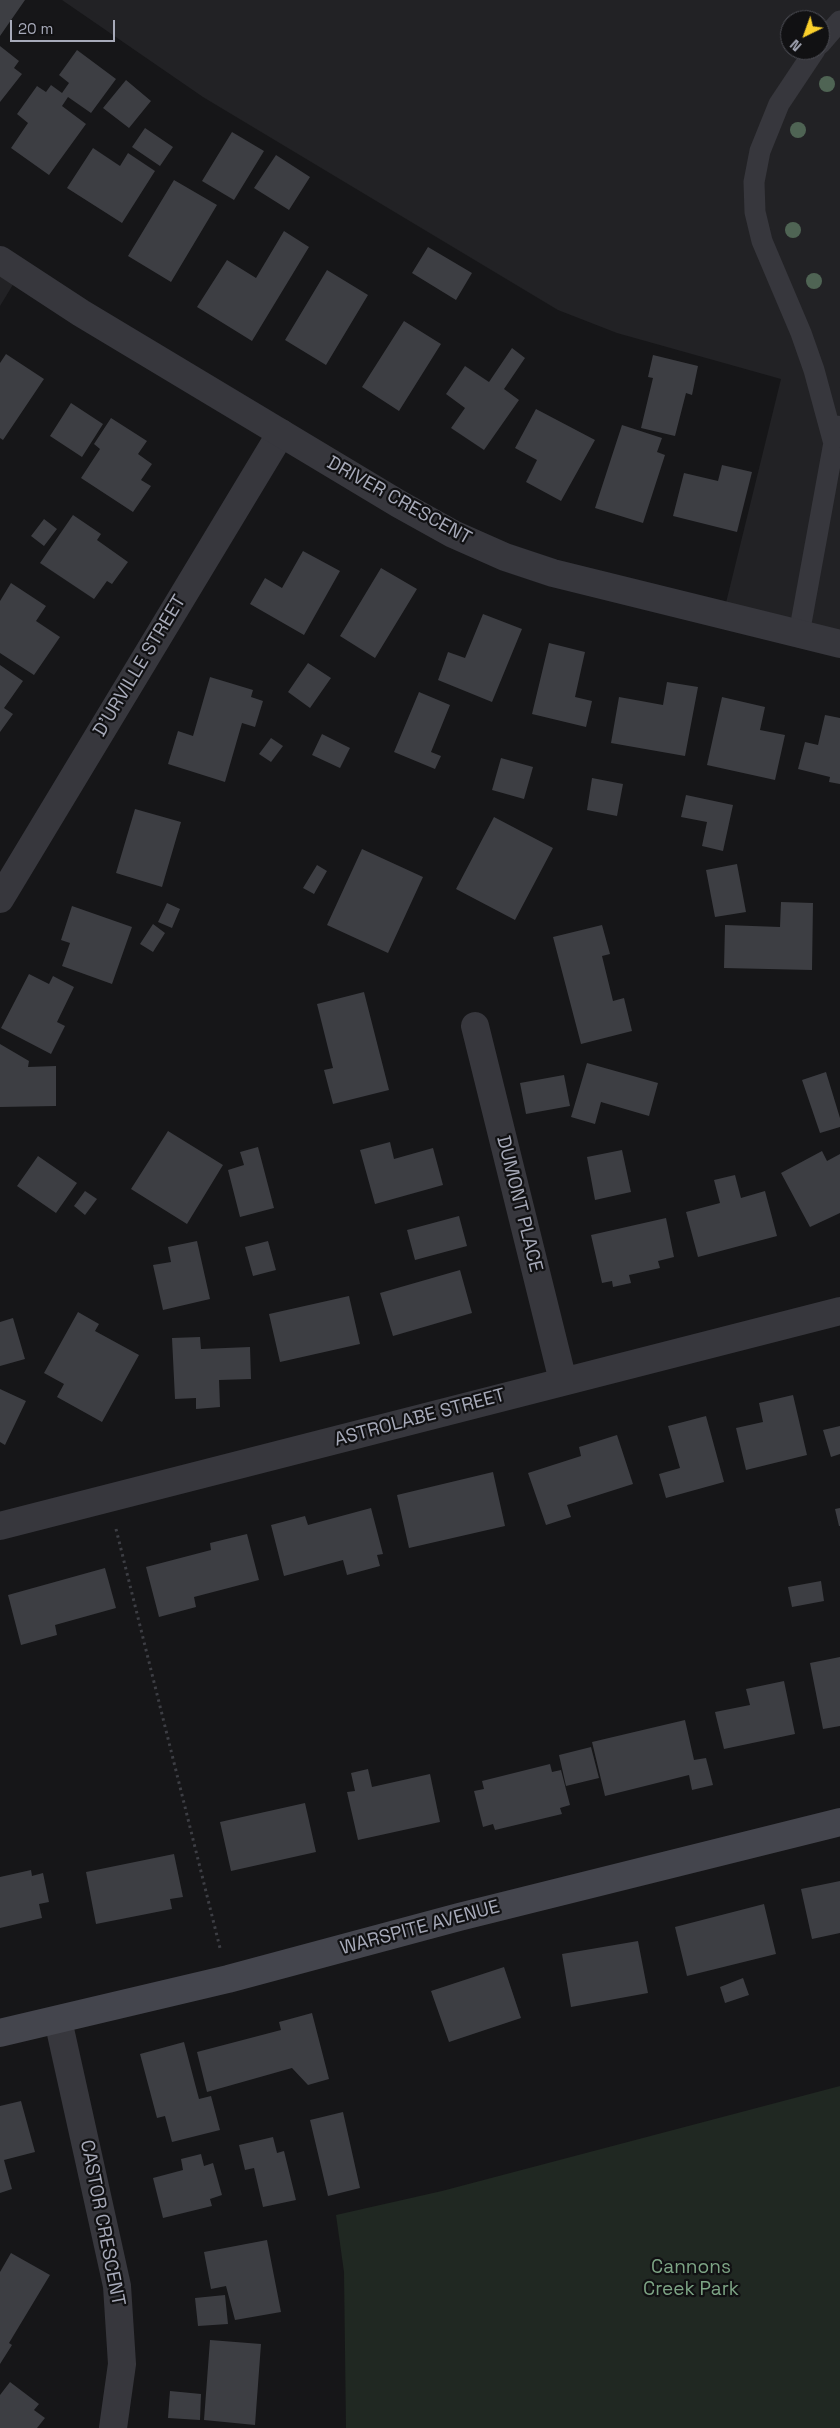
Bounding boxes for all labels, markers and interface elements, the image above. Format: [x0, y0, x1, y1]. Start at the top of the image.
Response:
scale bar [12, 10, 118, 42]
north arrow [780, 10, 830, 60]
text: 20 m [18, 19, 53, 38]
text: N [786, 36, 805, 55]
street label: DRIVER CRESCENT [323, 452, 475, 550]
street label: D'URVILLE STREET [89, 591, 191, 741]
street label: DUMONT PLACE [491, 1134, 547, 1274]
street label: ASTROLABE STREET [332, 1384, 508, 1452]
street label: WARSPITE AVENUE [338, 1896, 502, 1960]
street label: CASTOR CRESCENT [75, 2138, 129, 2308]
park label: Cannons Creek Park [643, 2257, 739, 2301]

